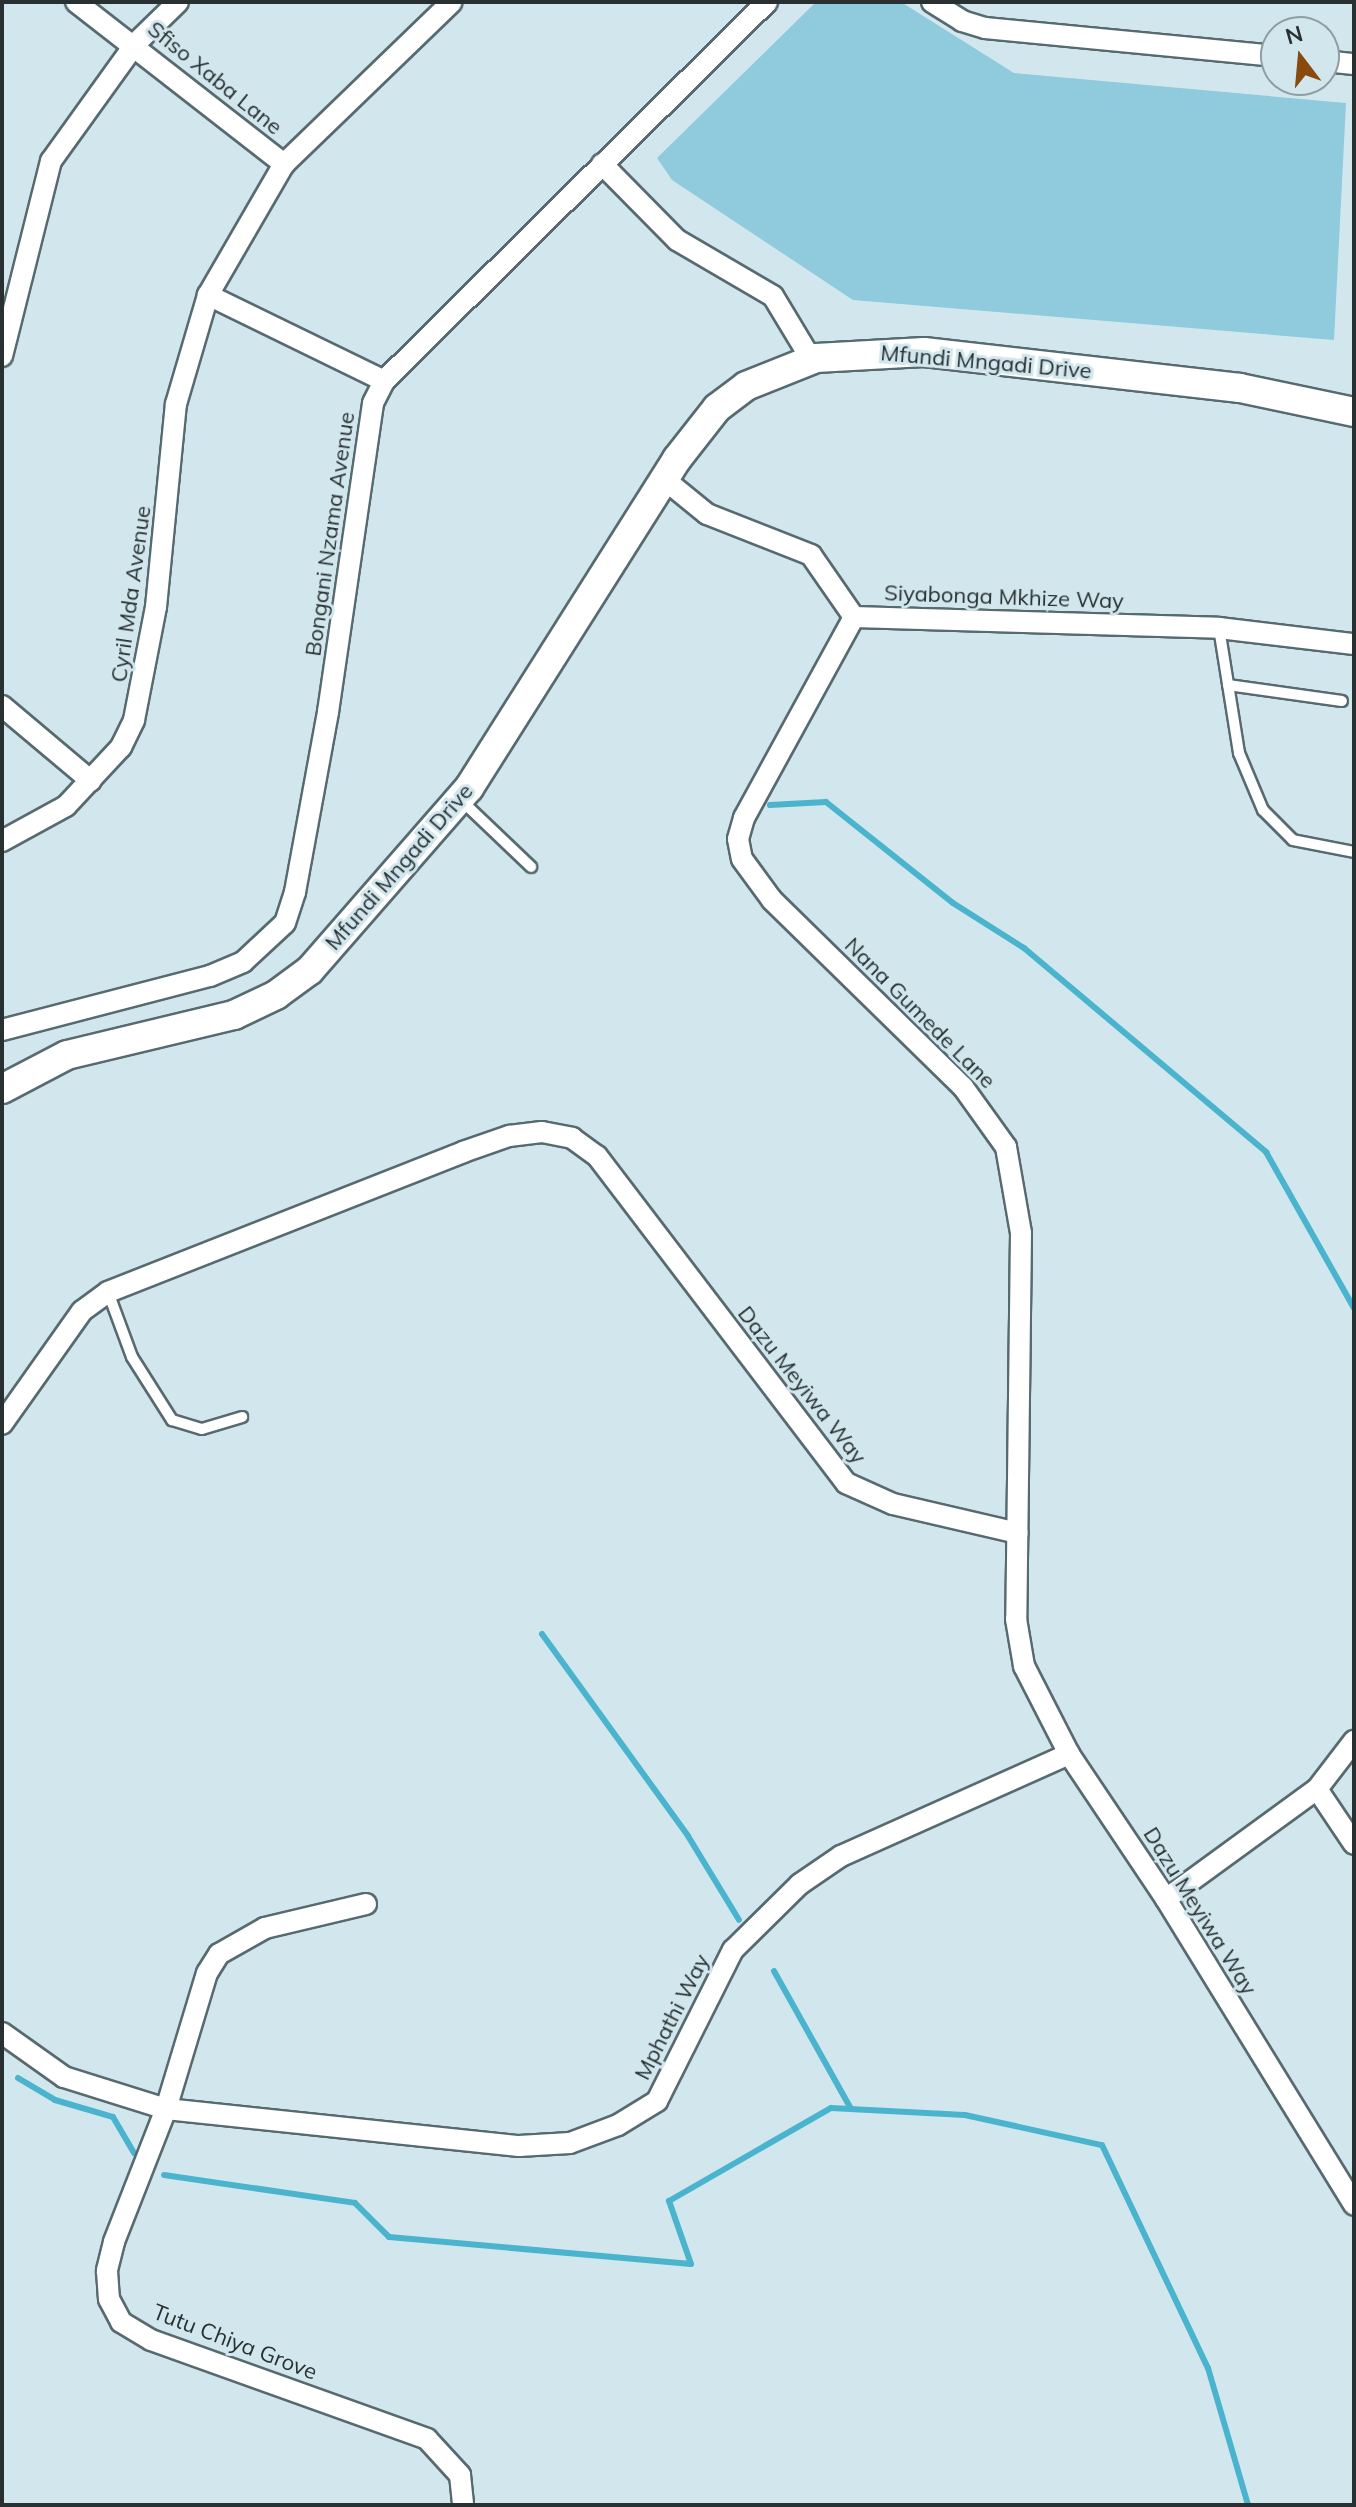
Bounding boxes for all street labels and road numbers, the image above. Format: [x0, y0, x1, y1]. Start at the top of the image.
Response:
street label: Sfiso Xaba Lane [142, 16, 288, 140]
street label: Mfundi Mngadi Drive [879, 340, 1093, 384]
street label: Bongani Nzama Avenue [300, 410, 360, 658]
street label: Cyril Mda Avenue [106, 504, 156, 684]
street label: Siyabonga Mkhize Way [884, 580, 1124, 614]
street label: Mfundi Mngadi Drive [320, 778, 478, 956]
street label: Nana Gumede Lane [839, 932, 1001, 1094]
street label: Dazu Meyiwa Way [732, 1301, 872, 1469]
street label: Dazu Meyiwa Way [1138, 1822, 1262, 2000]
street label: Mphathi Way [629, 1950, 715, 2084]
street label: Tutu Chiya Grove [149, 2299, 321, 2385]

